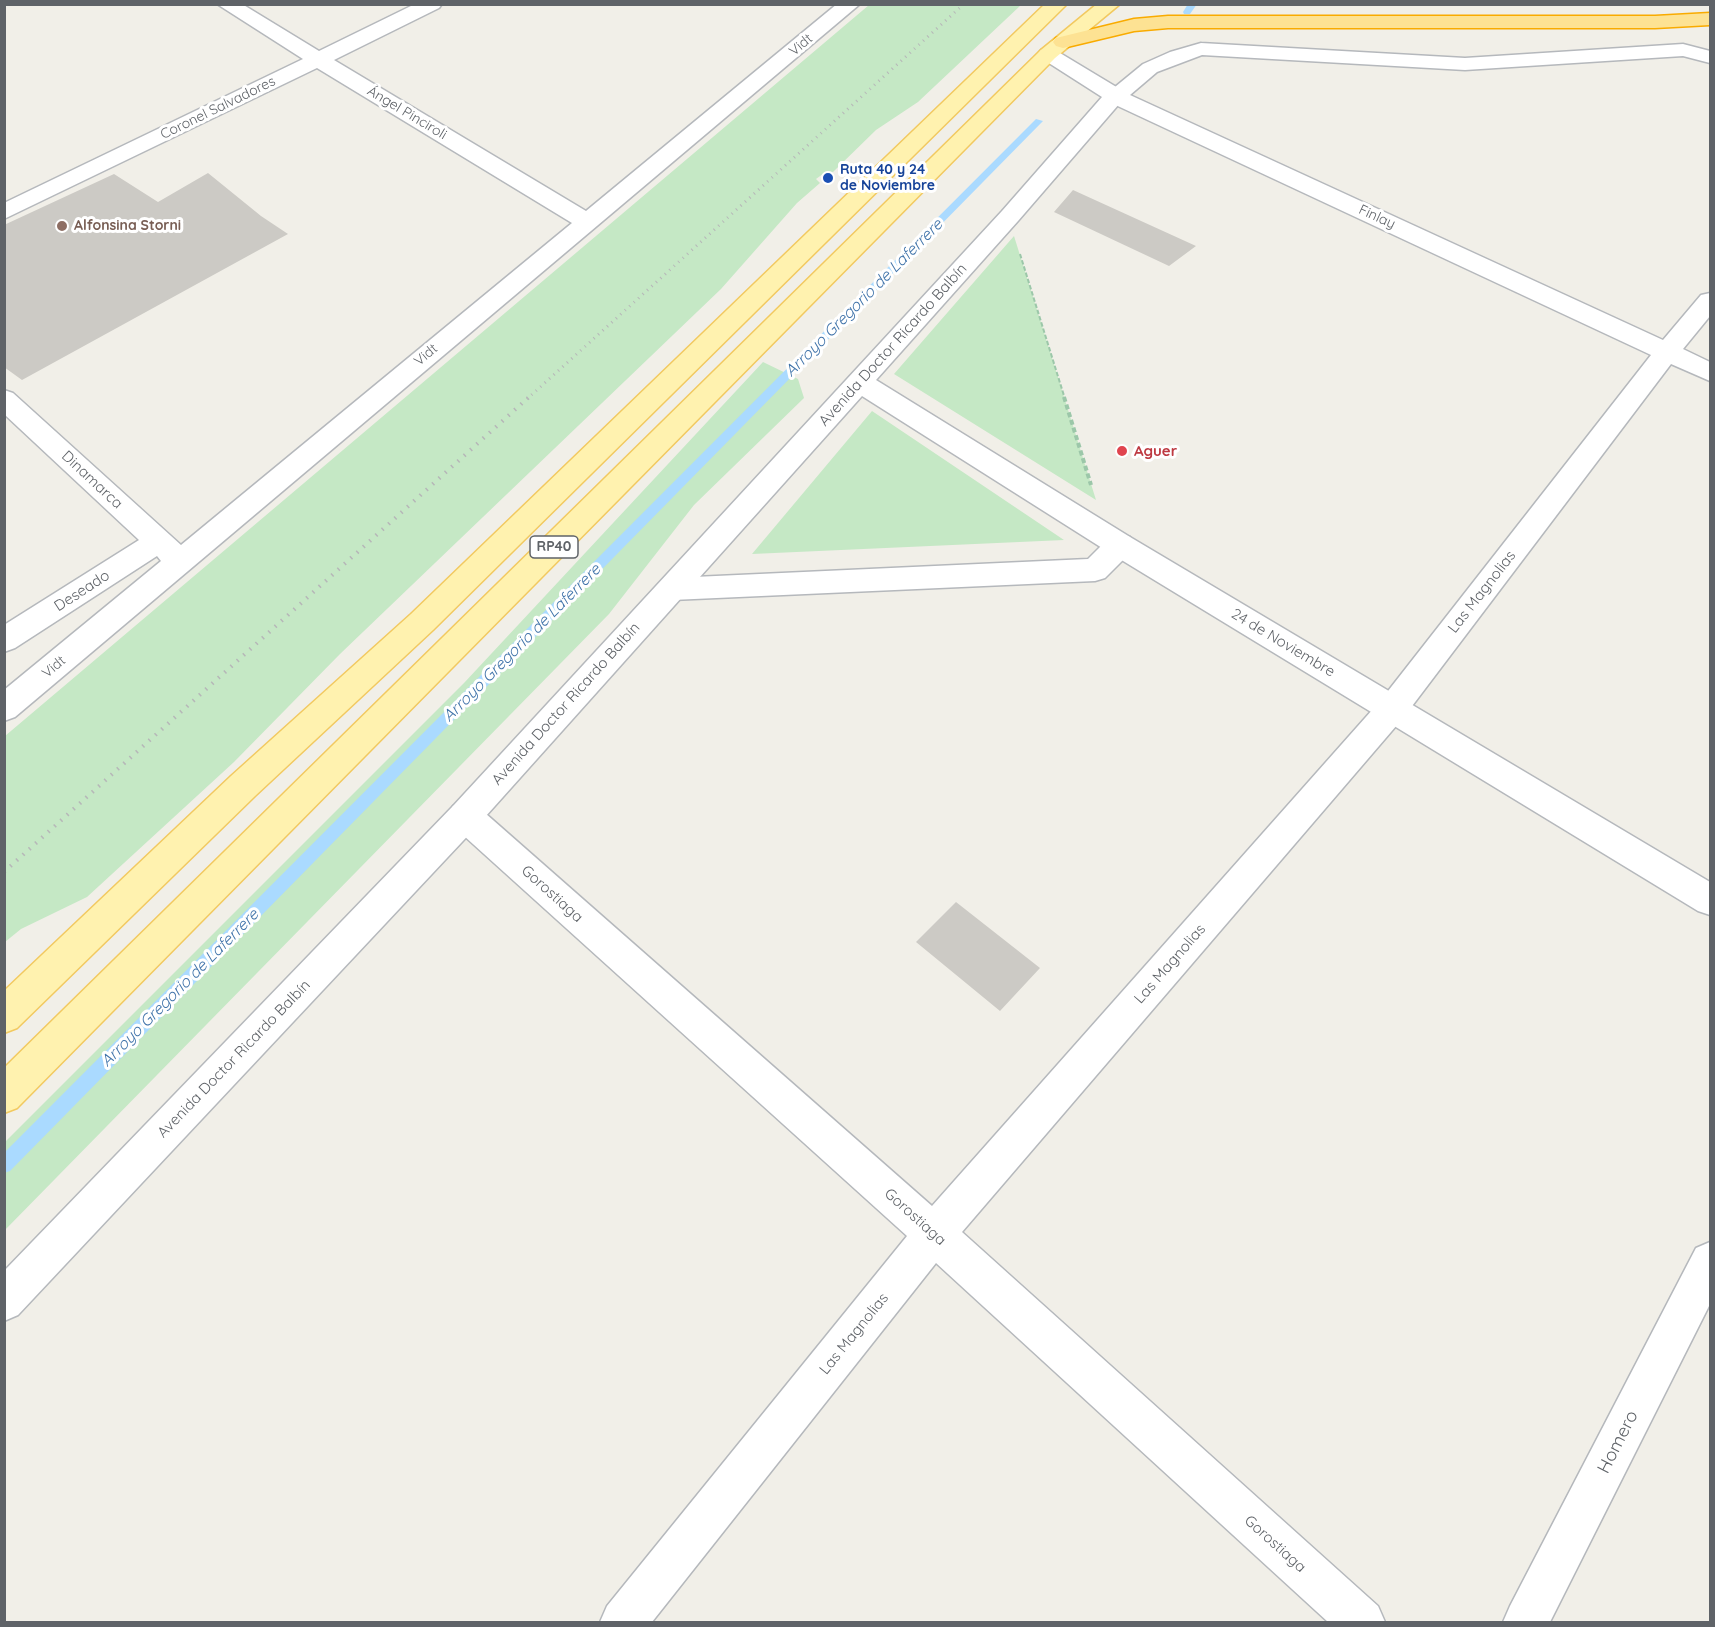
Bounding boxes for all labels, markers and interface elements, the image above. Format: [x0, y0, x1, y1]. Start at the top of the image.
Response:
street label: Vidt [786, 30, 816, 60]
street label: Coronel Salvadores [158, 73, 278, 143]
street label: Ángel Pinciroli [364, 83, 450, 143]
place label: Ruta 40 y 24 de Noviembre [840, 162, 935, 194]
marker: Ruta 40 y 24 de Noviembre [821, 171, 835, 185]
street label: Finlay [1356, 201, 1398, 233]
water label: Arroyo Gregorio de Laferrere [781, 215, 947, 381]
place label: Alfonsina Storni [74, 218, 181, 234]
marker: Alfonsina Storni [55, 219, 69, 233]
street label: Avenida Doctor Ricardo Balbín [815, 260, 971, 430]
street label: Vidt [411, 340, 441, 370]
place label: Aguer [1134, 442, 1177, 460]
marker: Aguer [1115, 444, 1129, 458]
street label: Dinamarca [58, 447, 126, 513]
road number: RP40 [530, 536, 578, 558]
street label: Las Magnolias [1444, 547, 1520, 637]
water label: Arroyo Gregorio de Laferrere [439, 560, 605, 726]
street label: Deseado [51, 567, 113, 615]
street label: 24 de Noviembre [1228, 605, 1338, 681]
street label: Avenida Doctor Ricardo Balbín [488, 619, 644, 789]
street label: Vidt [39, 652, 69, 682]
street label: Gorostiaga [517, 862, 587, 926]
water label: Arroyo Gregorio de Laferrere [97, 905, 263, 1071]
street label: Las Magnolias [1131, 921, 1209, 1007]
street label: Avenida Doctor Ricardo Balbín [154, 976, 314, 1142]
street label: Gorostiaga [880, 1185, 950, 1249]
street label: Las Magnolias [816, 1290, 892, 1378]
street label: Homero [1593, 1407, 1643, 1477]
street label: Gorostiaga [1240, 1512, 1310, 1576]

